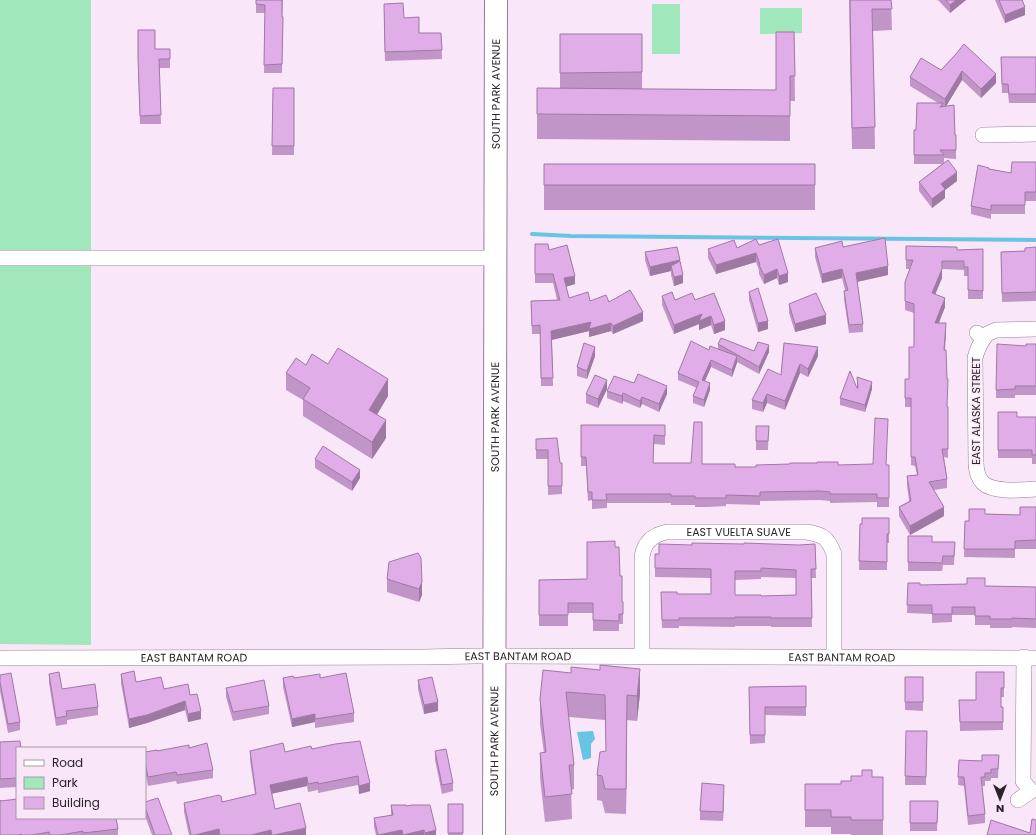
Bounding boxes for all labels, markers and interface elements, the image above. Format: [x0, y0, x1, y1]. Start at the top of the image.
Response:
street label: SOUTH PARK AVENUE [488, 39, 504, 149]
street label: EAST ALASKA STREET [968, 357, 984, 465]
street label: SOUTH PARK AVENUE [487, 362, 503, 472]
street label: EAST VUELTA SUAVE [687, 524, 791, 540]
street label: EAST BANTAM ROAD [464, 648, 572, 664]
street label: EAST BANTAM ROAD [141, 649, 248, 666]
street label: EAST BANTAM ROAD [789, 649, 896, 665]
street label: SOUTH PARK AVENUE [486, 686, 502, 796]
legend [16, 747, 146, 819]
text: Road [52, 754, 83, 771]
text: Park [52, 774, 79, 791]
north arrow [980, 779, 1020, 819]
text: Building [52, 794, 100, 811]
text: N [996, 801, 1004, 817]

